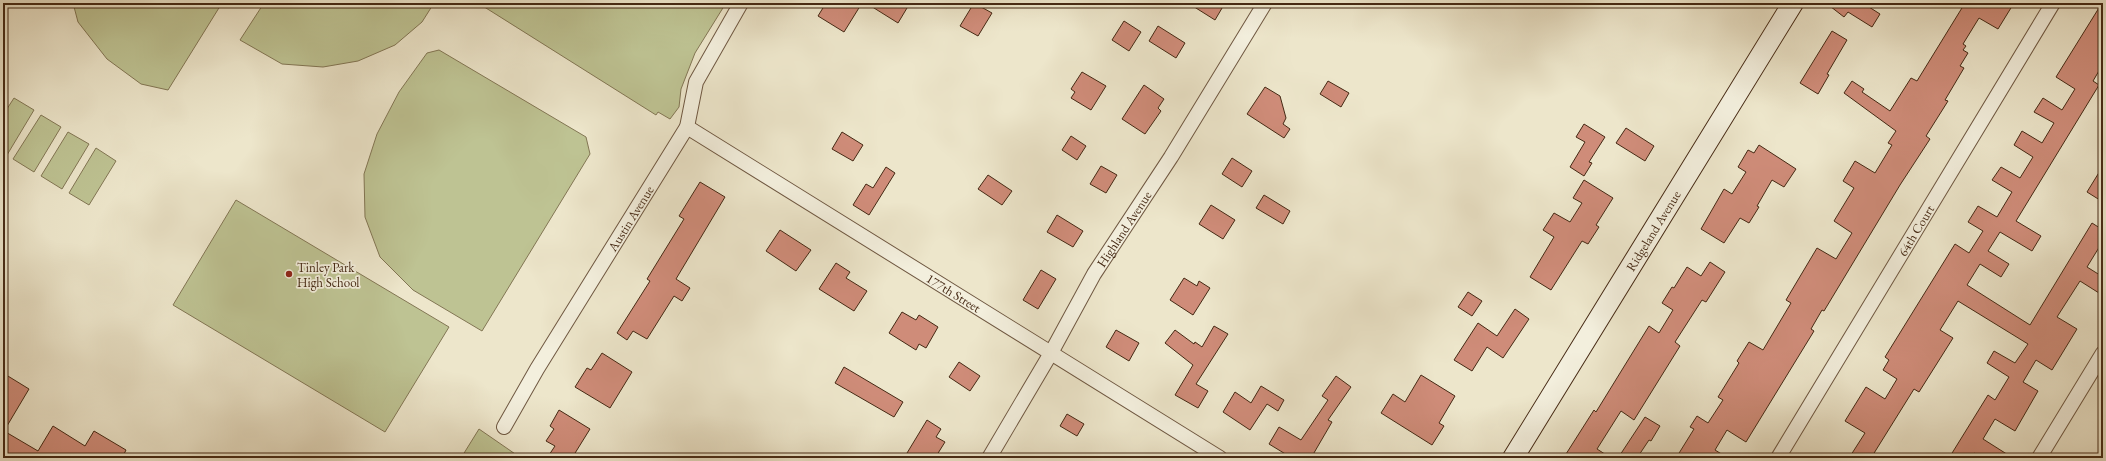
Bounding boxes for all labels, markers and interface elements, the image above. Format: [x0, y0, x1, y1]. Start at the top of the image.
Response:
street label: Austin Avenue [603, 182, 657, 255]
street label: Highland Avenue [1093, 187, 1155, 270]
street label: Ridgeland Avenue [1622, 187, 1684, 274]
street label: 64th Court [1894, 202, 1938, 259]
place label: Tinley Park High School [297, 259, 360, 291]
marker: Tinley Park High School [284, 269, 294, 279]
street label: 177th Street [923, 269, 984, 316]

